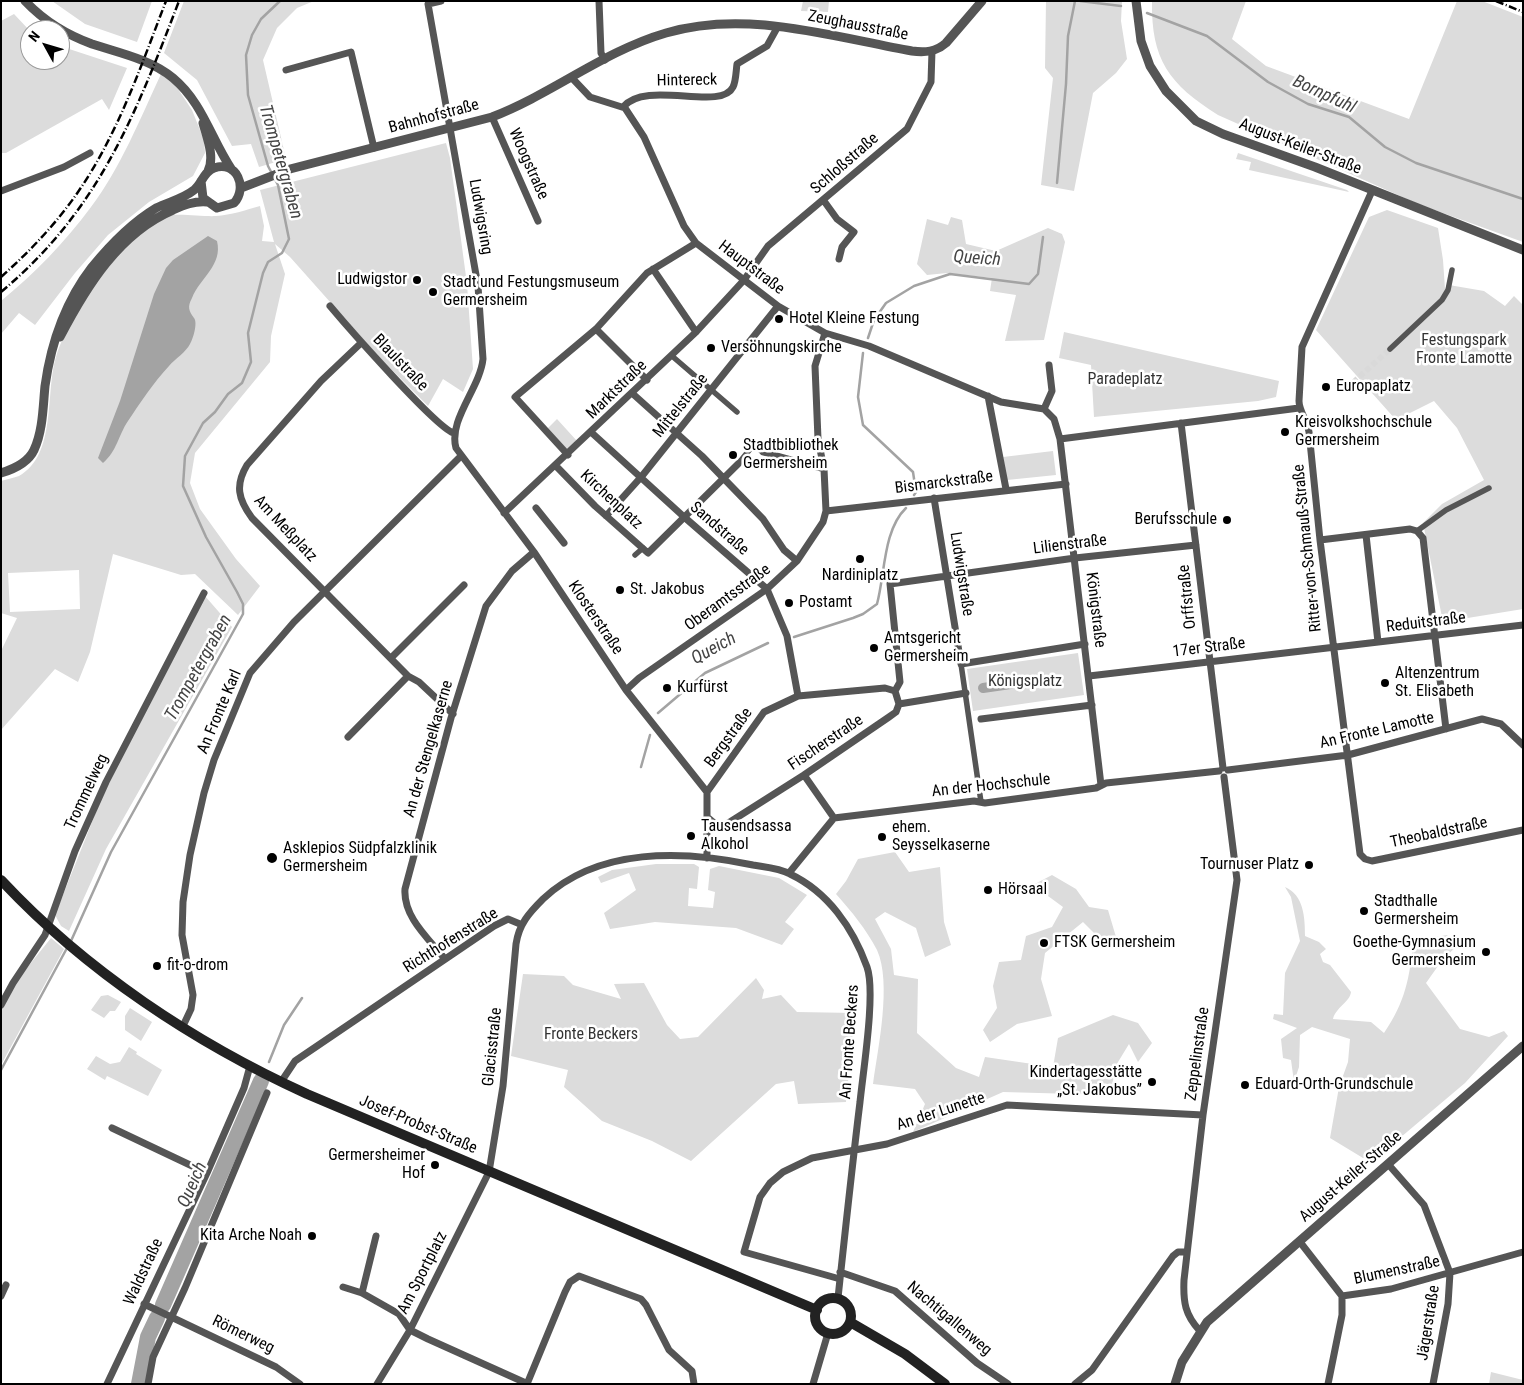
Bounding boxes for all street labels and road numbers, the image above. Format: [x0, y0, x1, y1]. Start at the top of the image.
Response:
street label: Zeughausstraße [806, 7, 910, 45]
street label: Hintereck [657, 71, 717, 91]
street label: Bahnhofstraße [387, 96, 481, 138]
street label: August-Keiler-Straße [1236, 115, 1364, 179]
street label: Woogstraße [504, 125, 552, 203]
street label: Schloßstraße [807, 129, 883, 199]
street label: Ludwigsring [464, 178, 496, 256]
street label: Hauptstraße [714, 237, 788, 299]
street label: Blaulstraße [368, 331, 432, 395]
street label: Marktstraße [583, 356, 651, 424]
street label: Mittelstraße [649, 370, 713, 442]
street label: Ritter-von-Schmauß-Straße [1290, 463, 1326, 633]
street label: Kirchenplatz [576, 466, 646, 534]
street label: Bismarckstraße [894, 467, 994, 499]
street label: Am Meßplatz [249, 492, 321, 566]
street label: Sandstraße [686, 498, 752, 560]
street label: Ludwigstraße [945, 531, 977, 617]
street label: Lilienstraße [1032, 531, 1108, 559]
street label: Oberamtsstraße [681, 560, 775, 636]
street label: Orffstraße [1175, 564, 1201, 630]
street label: Königstraße [1081, 571, 1109, 649]
street label: Klosterstraße [563, 577, 627, 659]
street label: Reduitstraße [1385, 609, 1467, 637]
street label: 17er Straße [1172, 634, 1246, 662]
street label: An Fronte Karl [194, 667, 246, 757]
street label: An der Stengelkaserne [400, 678, 458, 820]
street label: Bergstraße [701, 704, 757, 772]
street label: An Fronte Lamotte [1318, 709, 1436, 753]
street label: Fischerstraße [785, 711, 867, 775]
street label: Trommelweg [61, 751, 113, 833]
street label: An der Hochschule [931, 770, 1051, 802]
street label: Theobaldstraße [1389, 813, 1489, 853]
street label: Richthofenstraße [400, 904, 502, 978]
street label: An Fronte Beckers [836, 984, 864, 1100]
street label: Zeppelinstraße [1182, 1006, 1214, 1102]
street label: Glacisstraße [479, 1007, 507, 1087]
street label: An der Lunette [894, 1089, 988, 1135]
street label: Josef-Probst-Straße [356, 1092, 480, 1158]
street label: August-Keiler-Straße [1296, 1127, 1406, 1227]
street label: Am Sportplatz [394, 1228, 452, 1318]
street label: Waldstraße [120, 1236, 168, 1308]
street label: Blumenstraße [1352, 1253, 1442, 1289]
street label: Nachtigallenweg [903, 1278, 995, 1360]
street label: Jägerstraße [1414, 1284, 1444, 1362]
street label: Römerweg [209, 1312, 277, 1358]

